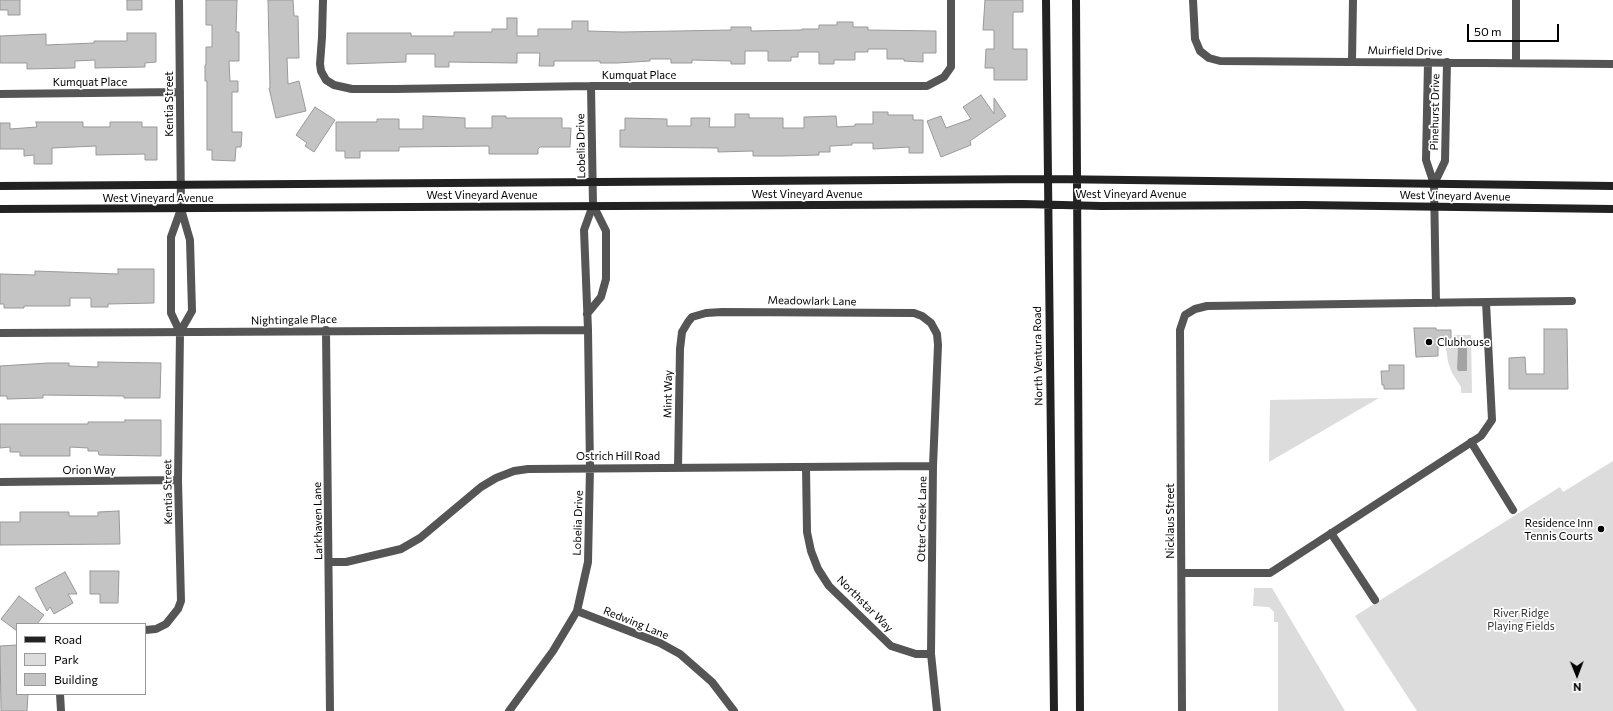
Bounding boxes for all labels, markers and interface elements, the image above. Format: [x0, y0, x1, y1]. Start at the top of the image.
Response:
scale bar [1469, 16, 1561, 42]
text: 50 m [1474, 24, 1502, 38]
street label: Muirfield Drive [1368, 44, 1442, 58]
street label: Kumquat Place [602, 68, 676, 82]
street label: Kentia Street [162, 71, 176, 137]
street label: Pinehurst Drive [1428, 74, 1442, 150]
street label: Kumquat Place [53, 75, 127, 89]
street label: Lobelia Drive [574, 113, 588, 179]
street label: West Vineyard Avenue [752, 187, 862, 201]
street label: West Vineyard Avenue [1076, 187, 1186, 201]
street label: West Vineyard Avenue [427, 188, 537, 202]
street label: West Vineyard Avenue [1399, 188, 1511, 204]
street label: West Vineyard Avenue [103, 191, 213, 205]
street label: Meadowlark Lane [768, 294, 856, 308]
street label: North Ventura Road [1031, 306, 1045, 406]
street label: Nightingale Place [251, 313, 337, 327]
place label: Clubhouse [1437, 335, 1490, 349]
marker: Clubhouse [1424, 337, 1434, 347]
street label: Mint Way [661, 370, 675, 418]
street label: Ostrich Hill Road [576, 449, 660, 463]
street label: Kentia Street [161, 459, 175, 525]
street label: Orion Way [62, 463, 116, 477]
street label: Otter Creek Lane [915, 476, 929, 562]
street label: Larkhaven Lane [311, 482, 325, 560]
street label: Nicklaus Street [1163, 483, 1177, 559]
street label: Lobelia Drive [570, 490, 586, 556]
place label: Residence Inn Tennis Courts [1524, 516, 1593, 542]
marker: Residence Inn Tennis Courts [1596, 524, 1606, 534]
street label: Northstar Way [834, 573, 896, 635]
street label: Redwing Lane [601, 604, 671, 642]
park label: River Ridge Playing Fields [1487, 606, 1555, 632]
legend [16, 623, 146, 695]
text: Road [54, 632, 82, 646]
text: Park [54, 652, 79, 666]
north arrow [1557, 655, 1597, 695]
text: Building [54, 672, 98, 686]
text: N [1573, 681, 1581, 694]

